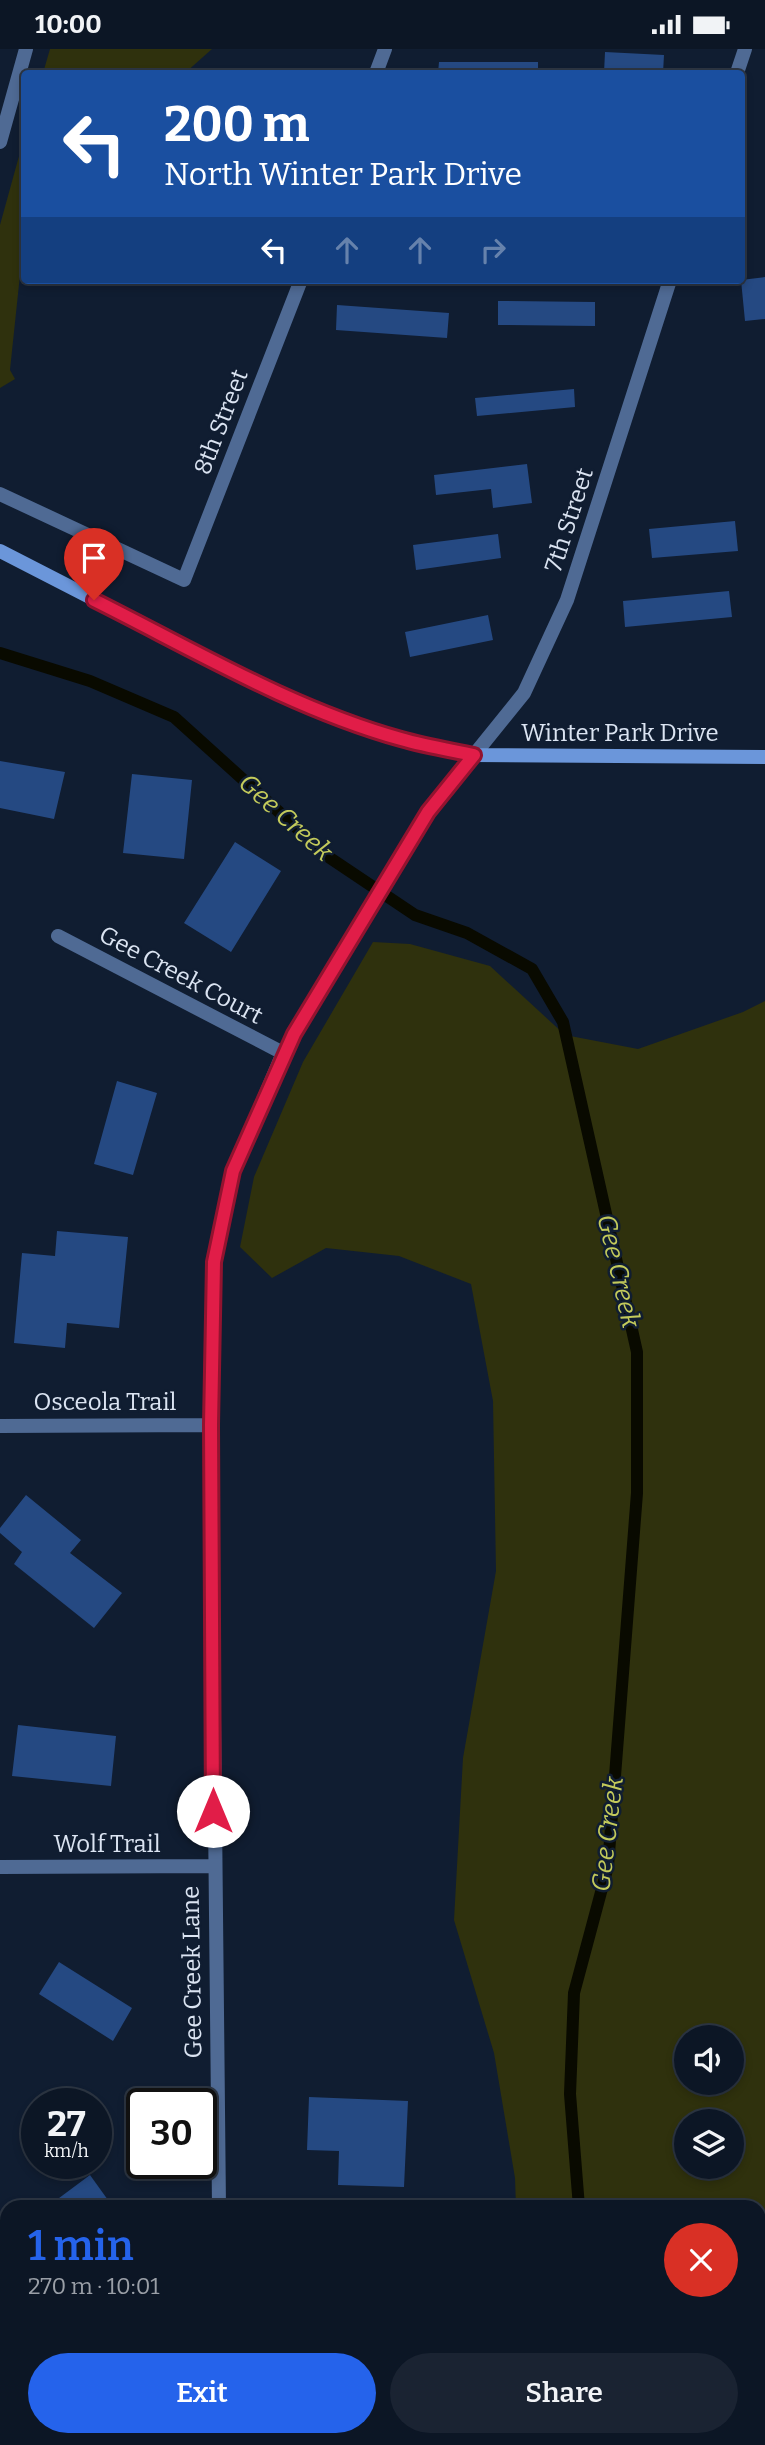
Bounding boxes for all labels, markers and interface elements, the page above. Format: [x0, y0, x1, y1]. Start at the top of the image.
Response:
text: 10:00 [35, 9, 102, 40]
text: 200 m [164, 95, 309, 154]
icon: left [49, 98, 140, 189]
text: North Winter Park Drive [164, 155, 522, 193]
icon: left [255, 231, 293, 269]
icon: ahead [328, 231, 366, 269]
icon: ahead [401, 231, 439, 269]
icon: right [474, 231, 512, 269]
street label: 8th Street [188, 365, 254, 478]
street label: 7th Street [539, 464, 599, 576]
pin [64, 528, 124, 600]
icon: arrive [75, 539, 113, 577]
street label: Winter Park Drive [521, 719, 719, 747]
water label: Gee Creek [232, 767, 340, 868]
street label: Gee Creek Court [95, 920, 268, 1030]
water label: Gee Creek [590, 1211, 647, 1332]
street label: Osceola Trail [33, 1388, 177, 1416]
position arrow [176, 1774, 250, 1848]
water label: Gee Creek [585, 1774, 630, 1893]
street label: Wolf Trail [53, 1830, 161, 1858]
street label: Gee Creek Lane [176, 1885, 208, 2059]
map controls [674, 2025, 744, 2179]
button: sound [674, 2025, 744, 2095]
speed limit sign: 30 [126, 2088, 217, 2179]
text: 27 [47, 2103, 86, 2145]
button: layers [674, 2109, 744, 2179]
text: km/h [44, 2140, 89, 2162]
text: 1 min [28, 2221, 134, 2271]
button: close [664, 2223, 738, 2297]
text: 270 m · 10:01 [28, 2272, 160, 2300]
button: Exit [28, 2353, 376, 2433]
button: Share [390, 2353, 738, 2433]

